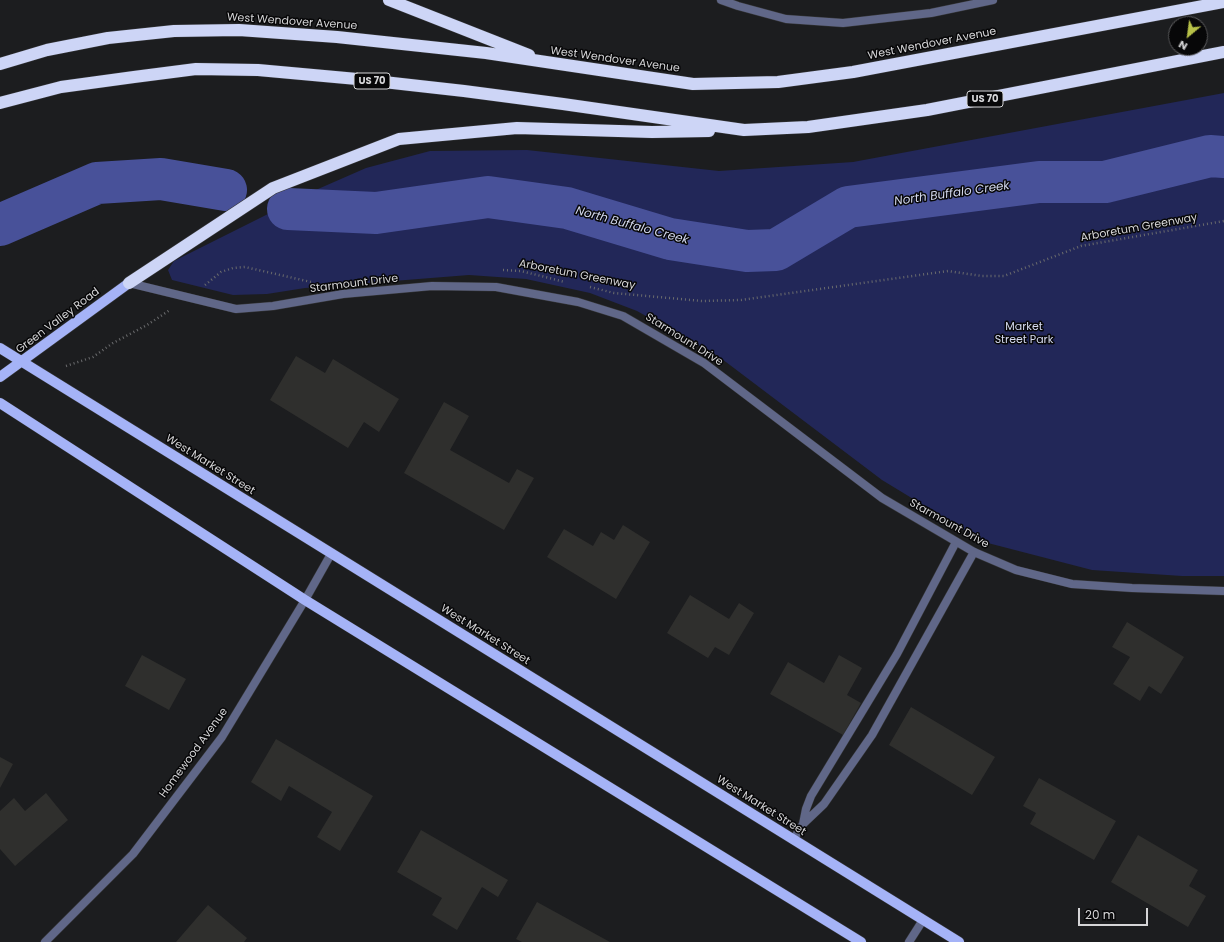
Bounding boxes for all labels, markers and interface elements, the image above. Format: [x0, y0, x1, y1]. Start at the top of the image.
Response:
street label: West Wendover Avenue [226, 11, 358, 33]
north arrow [1168, 16, 1208, 56]
street label: West Wendover Avenue [867, 25, 997, 63]
text: N [1175, 37, 1190, 55]
street label: West Wendover Avenue [549, 44, 681, 76]
road number: US 70 [354, 73, 390, 89]
road number: US 70 [967, 91, 1003, 107]
water label: North Buffalo Creek [893, 179, 1011, 209]
water label: North Buffalo Creek [574, 204, 690, 248]
street label: Arboretum Greenway [1080, 211, 1198, 245]
street label: Arboretum Greenway [518, 257, 636, 293]
street label: Starmount Drive [309, 272, 399, 296]
street label: Green Valley Road [14, 285, 102, 357]
street label: Starmount Drive [643, 311, 725, 369]
park label: Market Street Park [995, 320, 1053, 346]
street label: West Market Street [163, 432, 257, 498]
street label: Starmount Drive [907, 497, 991, 551]
street label: West Market Street [438, 602, 532, 668]
street label: Homewood Avenue [157, 706, 231, 800]
street label: West Market Street [714, 773, 808, 839]
scale bar [1080, 900, 1150, 926]
text: 20 m [1085, 906, 1115, 923]

